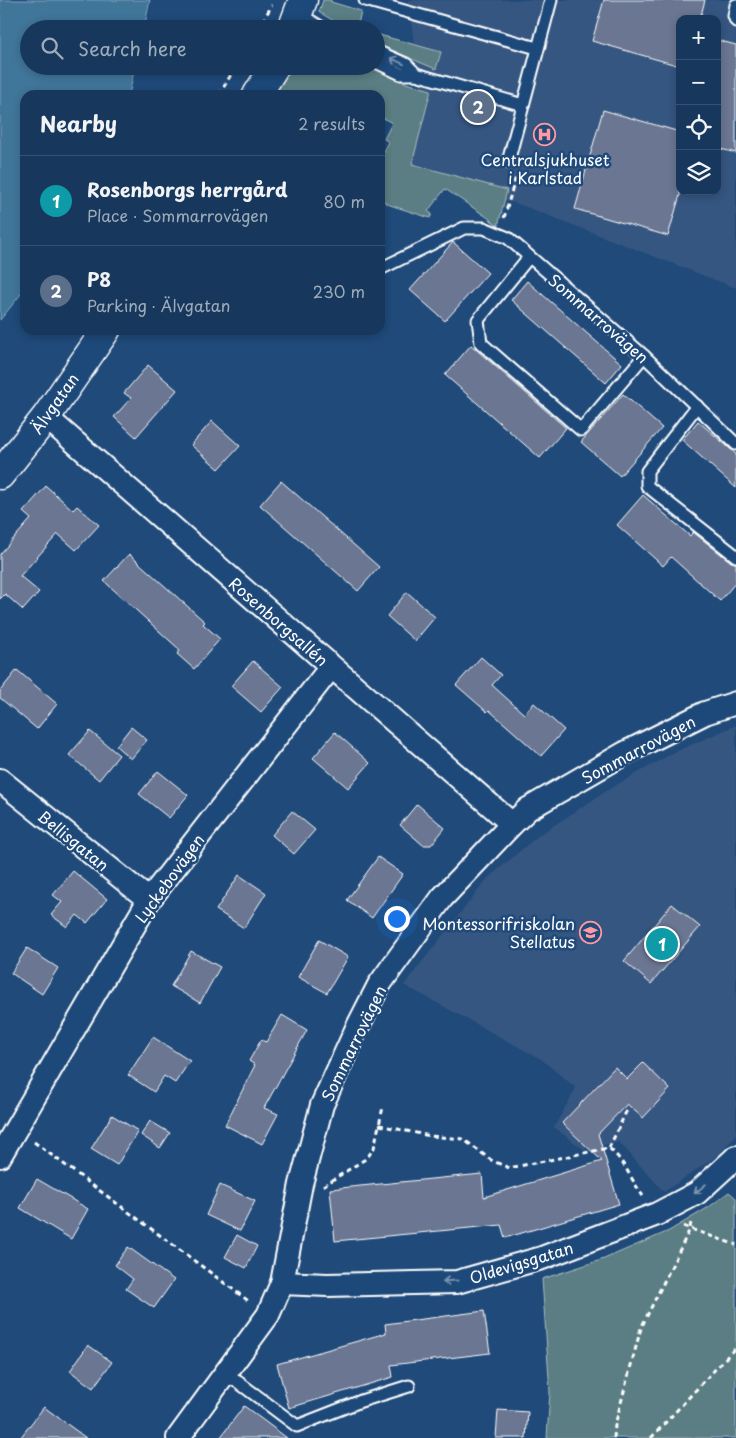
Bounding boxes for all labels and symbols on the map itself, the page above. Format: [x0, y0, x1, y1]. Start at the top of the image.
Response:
one-way arrow [390, 55, 405, 65]
pin: 2 [462, 88, 494, 126]
hospital icon: Centralsjukhuset i Karlstad [533, 123, 557, 147]
place label: Centralsjukhuset i Karlstad [480, 147, 610, 189]
street label: Sommarrovägen [544, 268, 654, 368]
street label: Älvgatan [24, 368, 84, 438]
street label: Rosenborgsallén [224, 571, 334, 671]
street label: Sommarrovägen [577, 709, 699, 789]
street label: Bellisgatan [33, 804, 115, 876]
street label: Lyckebovägen [128, 828, 210, 928]
your location [384, 906, 410, 932]
place label: Montessorifriskolan Stellatus [422, 911, 575, 953]
school or university icon: Montessorifriskolan Stellatus [579, 920, 603, 944]
pin: 1 [646, 925, 678, 963]
street label: Sommarrovägen [315, 981, 391, 1105]
one-way arrow [694, 1184, 707, 1195]
street label: Oldevigsgatan [466, 1235, 576, 1289]
one-way arrow [443, 1277, 459, 1286]

